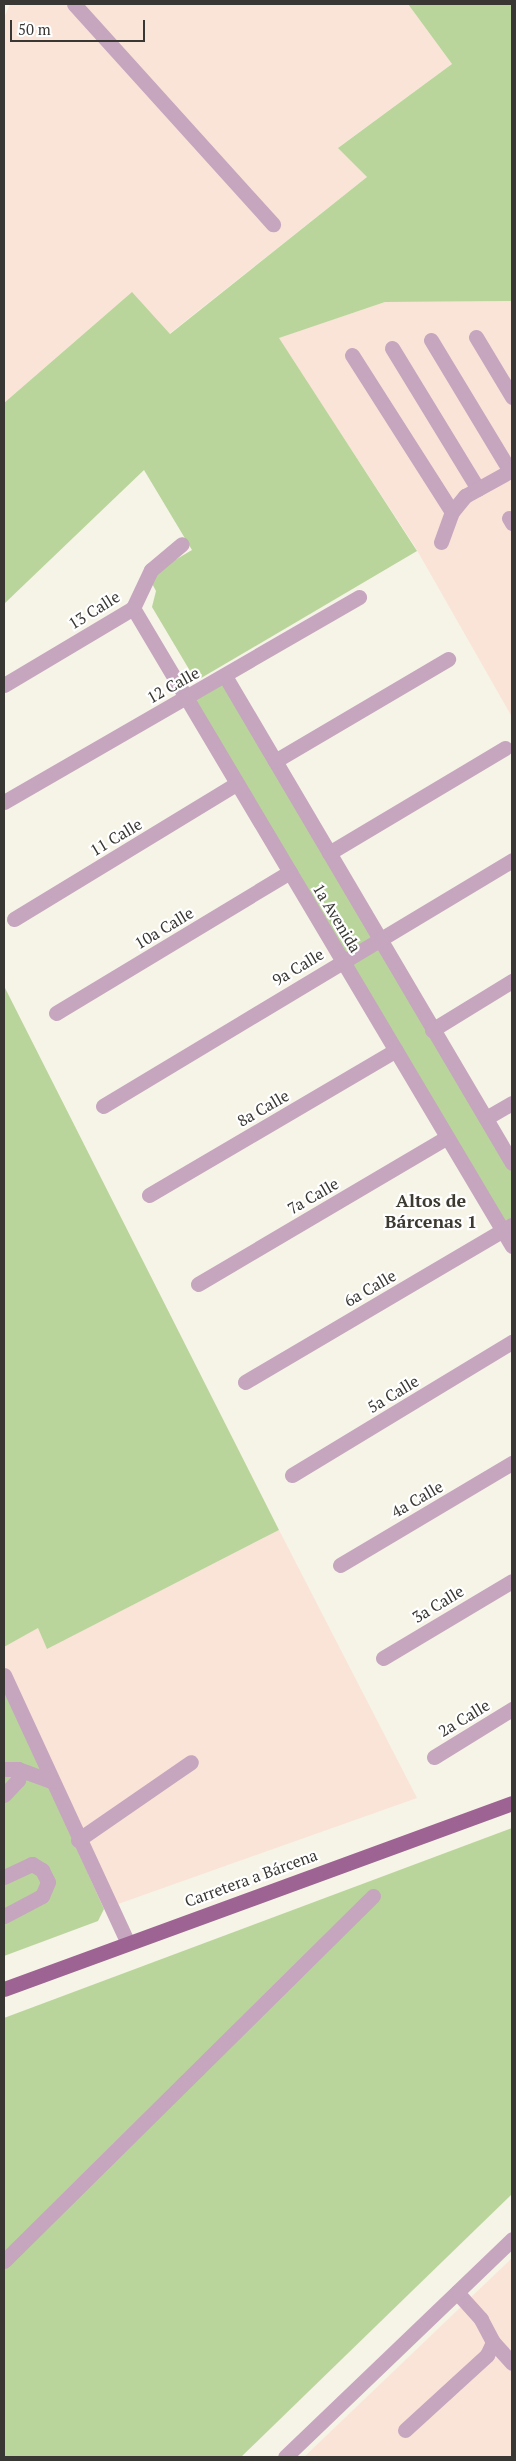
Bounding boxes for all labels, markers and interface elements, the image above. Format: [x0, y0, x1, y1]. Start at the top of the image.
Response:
scale bar [12, 10, 148, 42]
text: 50 m [18, 19, 51, 39]
street label: 13 Calle [65, 587, 123, 633]
street label: 12 Calle [143, 663, 203, 707]
street label: 11 Calle [87, 814, 145, 860]
street label: 1a Avenida [309, 880, 365, 956]
street label: 10a Calle [131, 903, 197, 953]
street label: 9a Calle [269, 944, 327, 990]
street label: 8a Calle [234, 1086, 292, 1130]
street label: 7a Calle [284, 1174, 342, 1218]
district label: Altos de Bárcenas 1 [385, 1190, 477, 1232]
street label: 6a Calle [341, 1266, 399, 1310]
street label: 5a Calle [364, 1371, 422, 1417]
street label: 4a Calle [388, 1477, 446, 1521]
street label: 3a Calle [409, 1581, 467, 1627]
street label: 2a Calle [435, 1695, 493, 1741]
street label: Carretera a Bárcena [182, 1845, 320, 1911]

